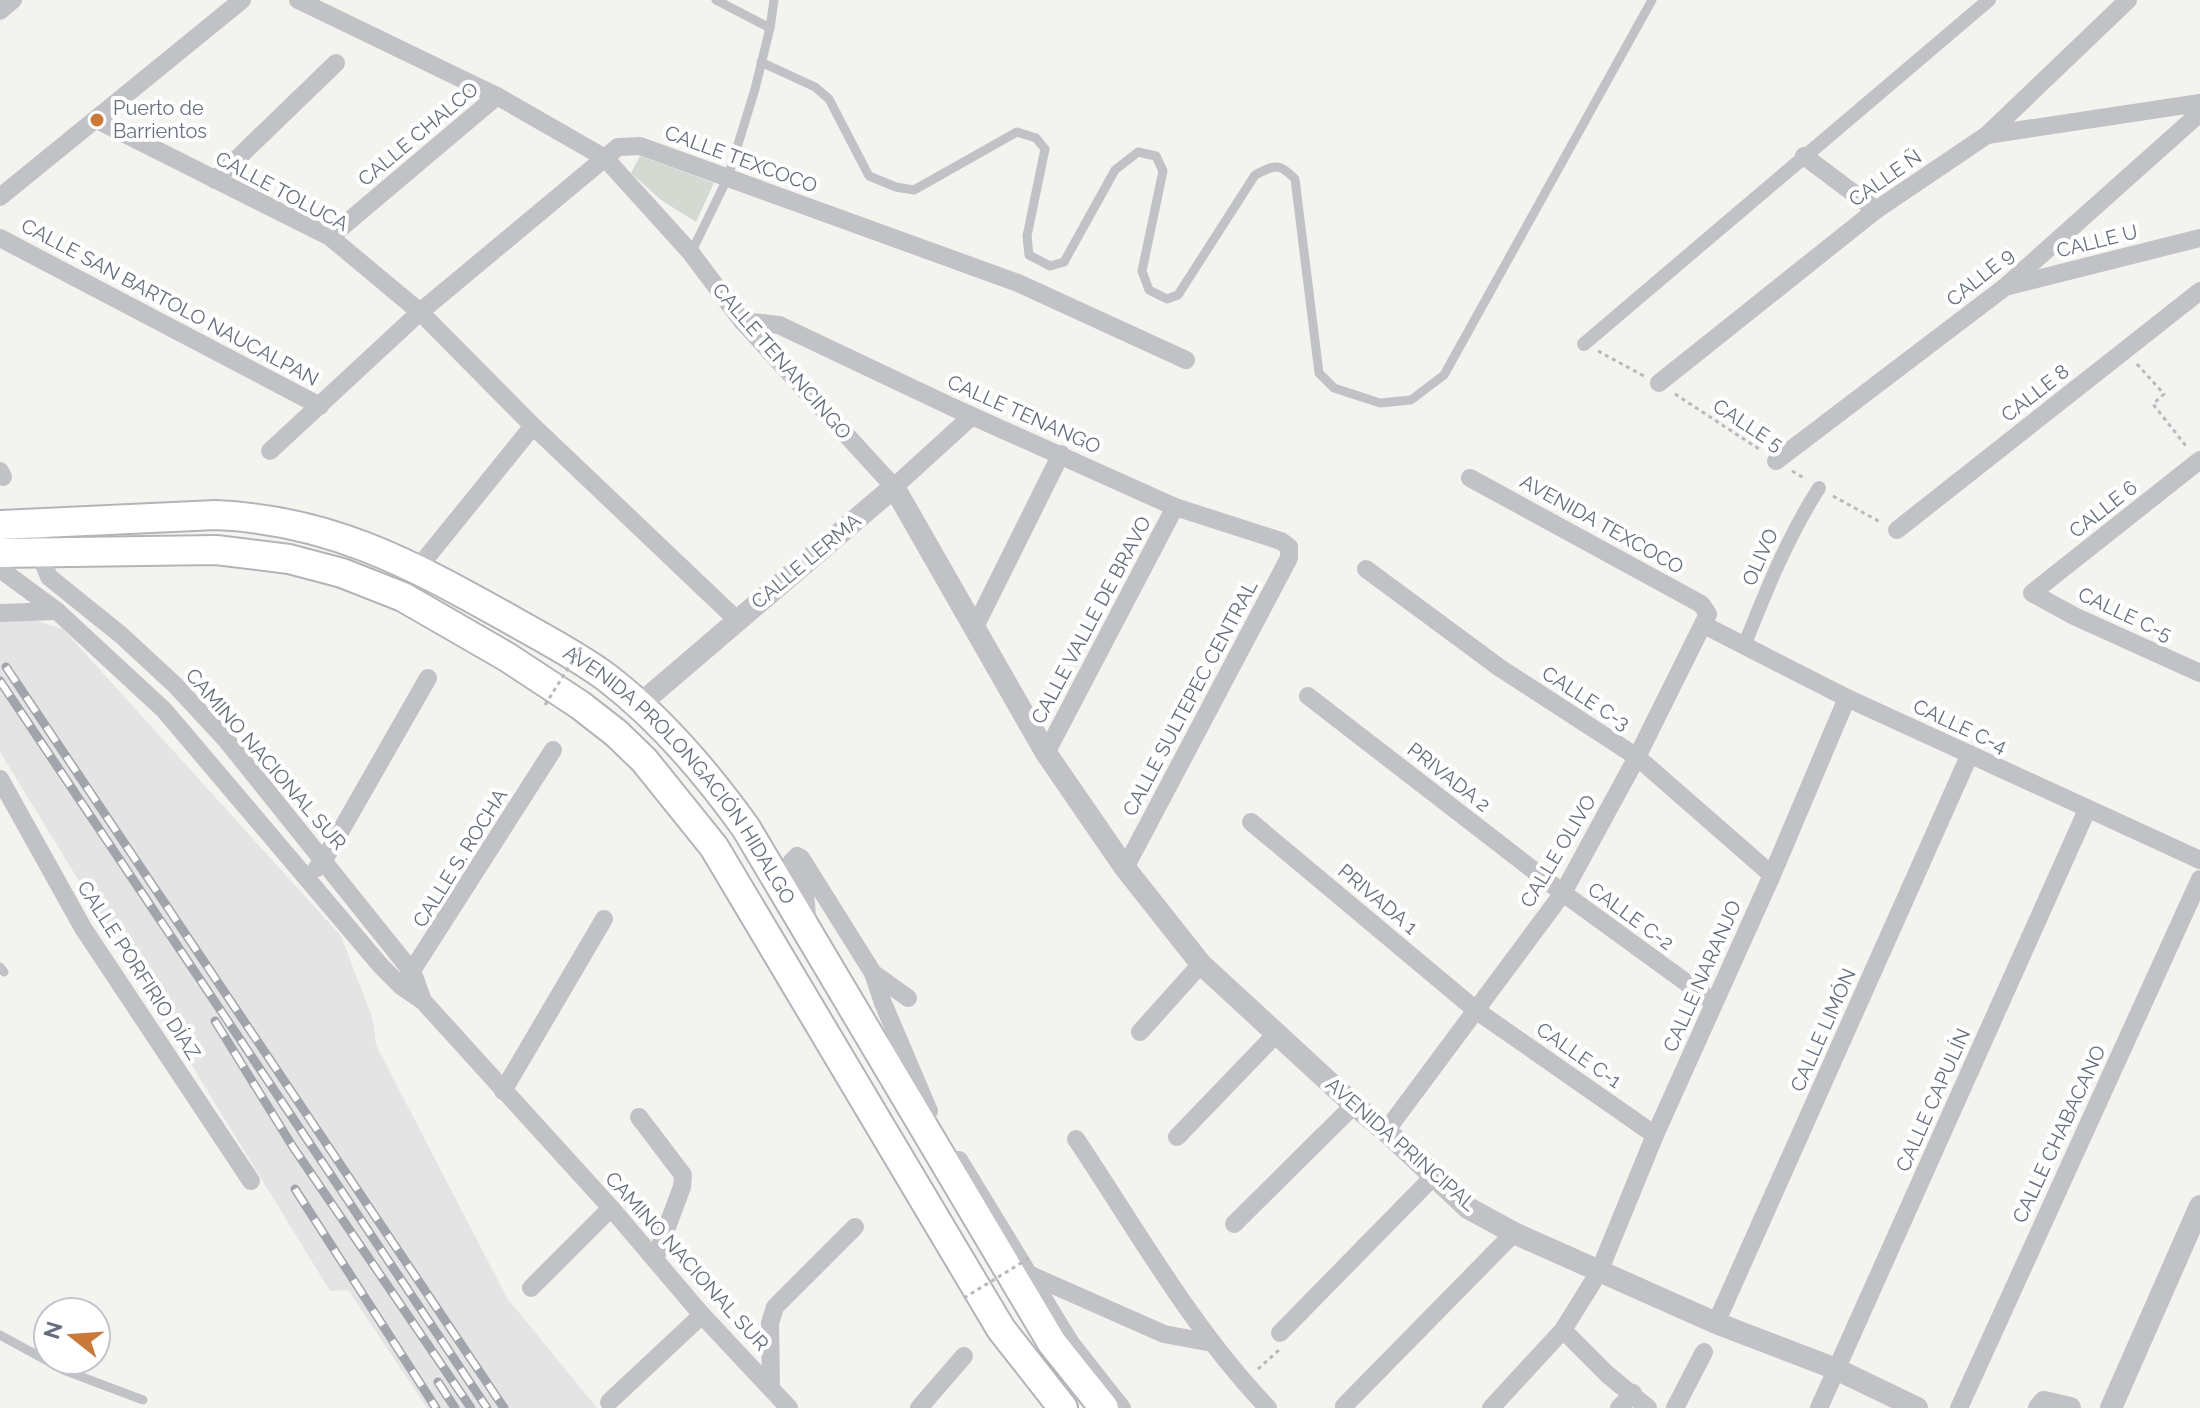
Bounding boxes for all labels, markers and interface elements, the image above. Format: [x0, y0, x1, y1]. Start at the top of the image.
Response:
street label: CALLE CHALCO [353, 77, 483, 191]
place label: Puerto de Barrientos [113, 96, 207, 143]
marker: Puerto de Barrientos [88, 111, 106, 129]
street label: CALLE TEXCOCO [661, 120, 821, 198]
street label: CALLE Ñ [1844, 144, 1926, 212]
street label: CALLE TOLUCA [211, 146, 353, 236]
street label: CALLE SAN BARTOLO NAUCALPAN [17, 213, 323, 391]
street label: CALLE U [2054, 219, 2140, 263]
street label: CALLE 9 [1942, 243, 2018, 311]
street label: CALLE TENANCINGO [708, 278, 856, 444]
street label: CALLE 8 [1996, 359, 2074, 427]
street label: CALLE TENANGO [944, 369, 1104, 459]
street label: CALLE 5 [1709, 394, 1788, 457]
street label: AVENIDA TEXCOCO [1516, 469, 1688, 579]
street label: CALLE 6 [2064, 475, 2142, 543]
street label: CALLE LERMA [746, 508, 866, 614]
street label: CALLE VALLE DE BRAVO [1026, 512, 1156, 728]
street label: OLIVO [1737, 525, 1783, 589]
street label: CALLE SULTEPEC CENTRAL [1118, 576, 1263, 820]
street label: CALLE C-5 [2074, 582, 2176, 646]
street label: AVENIDA PROLONGACIÓN HIDALGO [559, 640, 801, 909]
street label: CALLE C-3 [1538, 661, 1634, 735]
street label: CAMINO NACIONAL SUR [181, 663, 351, 855]
street label: CALLE C-4 [1909, 694, 2011, 758]
street label: PRIVADA 2 [1403, 737, 1495, 817]
street label: CALLE S. ROCHA [408, 784, 512, 932]
street label: CALLE OLIVO [1515, 790, 1601, 912]
street label: PRIVADA 1 [1333, 859, 1423, 940]
street label: CALLE PORFIRIO DÍAZ [72, 876, 206, 1064]
street label: CALLE C-2 [1583, 877, 1679, 955]
street label: CALLE NARANJO [1658, 897, 1746, 1055]
street label: CALLE LIMÓN [1785, 965, 1861, 1095]
street label: CALLE C-1 [1532, 1017, 1626, 1093]
street label: CALLE CAPULÍN [1891, 1025, 1975, 1175]
street label: CALLE CHABACANO [2007, 1041, 2111, 1227]
street label: AVENIDA PRINCIPAL [1321, 1072, 1481, 1216]
street label: CAMINO NACIONAL SUR [600, 1167, 774, 1355]
north arrow [32, 1296, 112, 1376]
text: N [38, 1318, 68, 1342]

